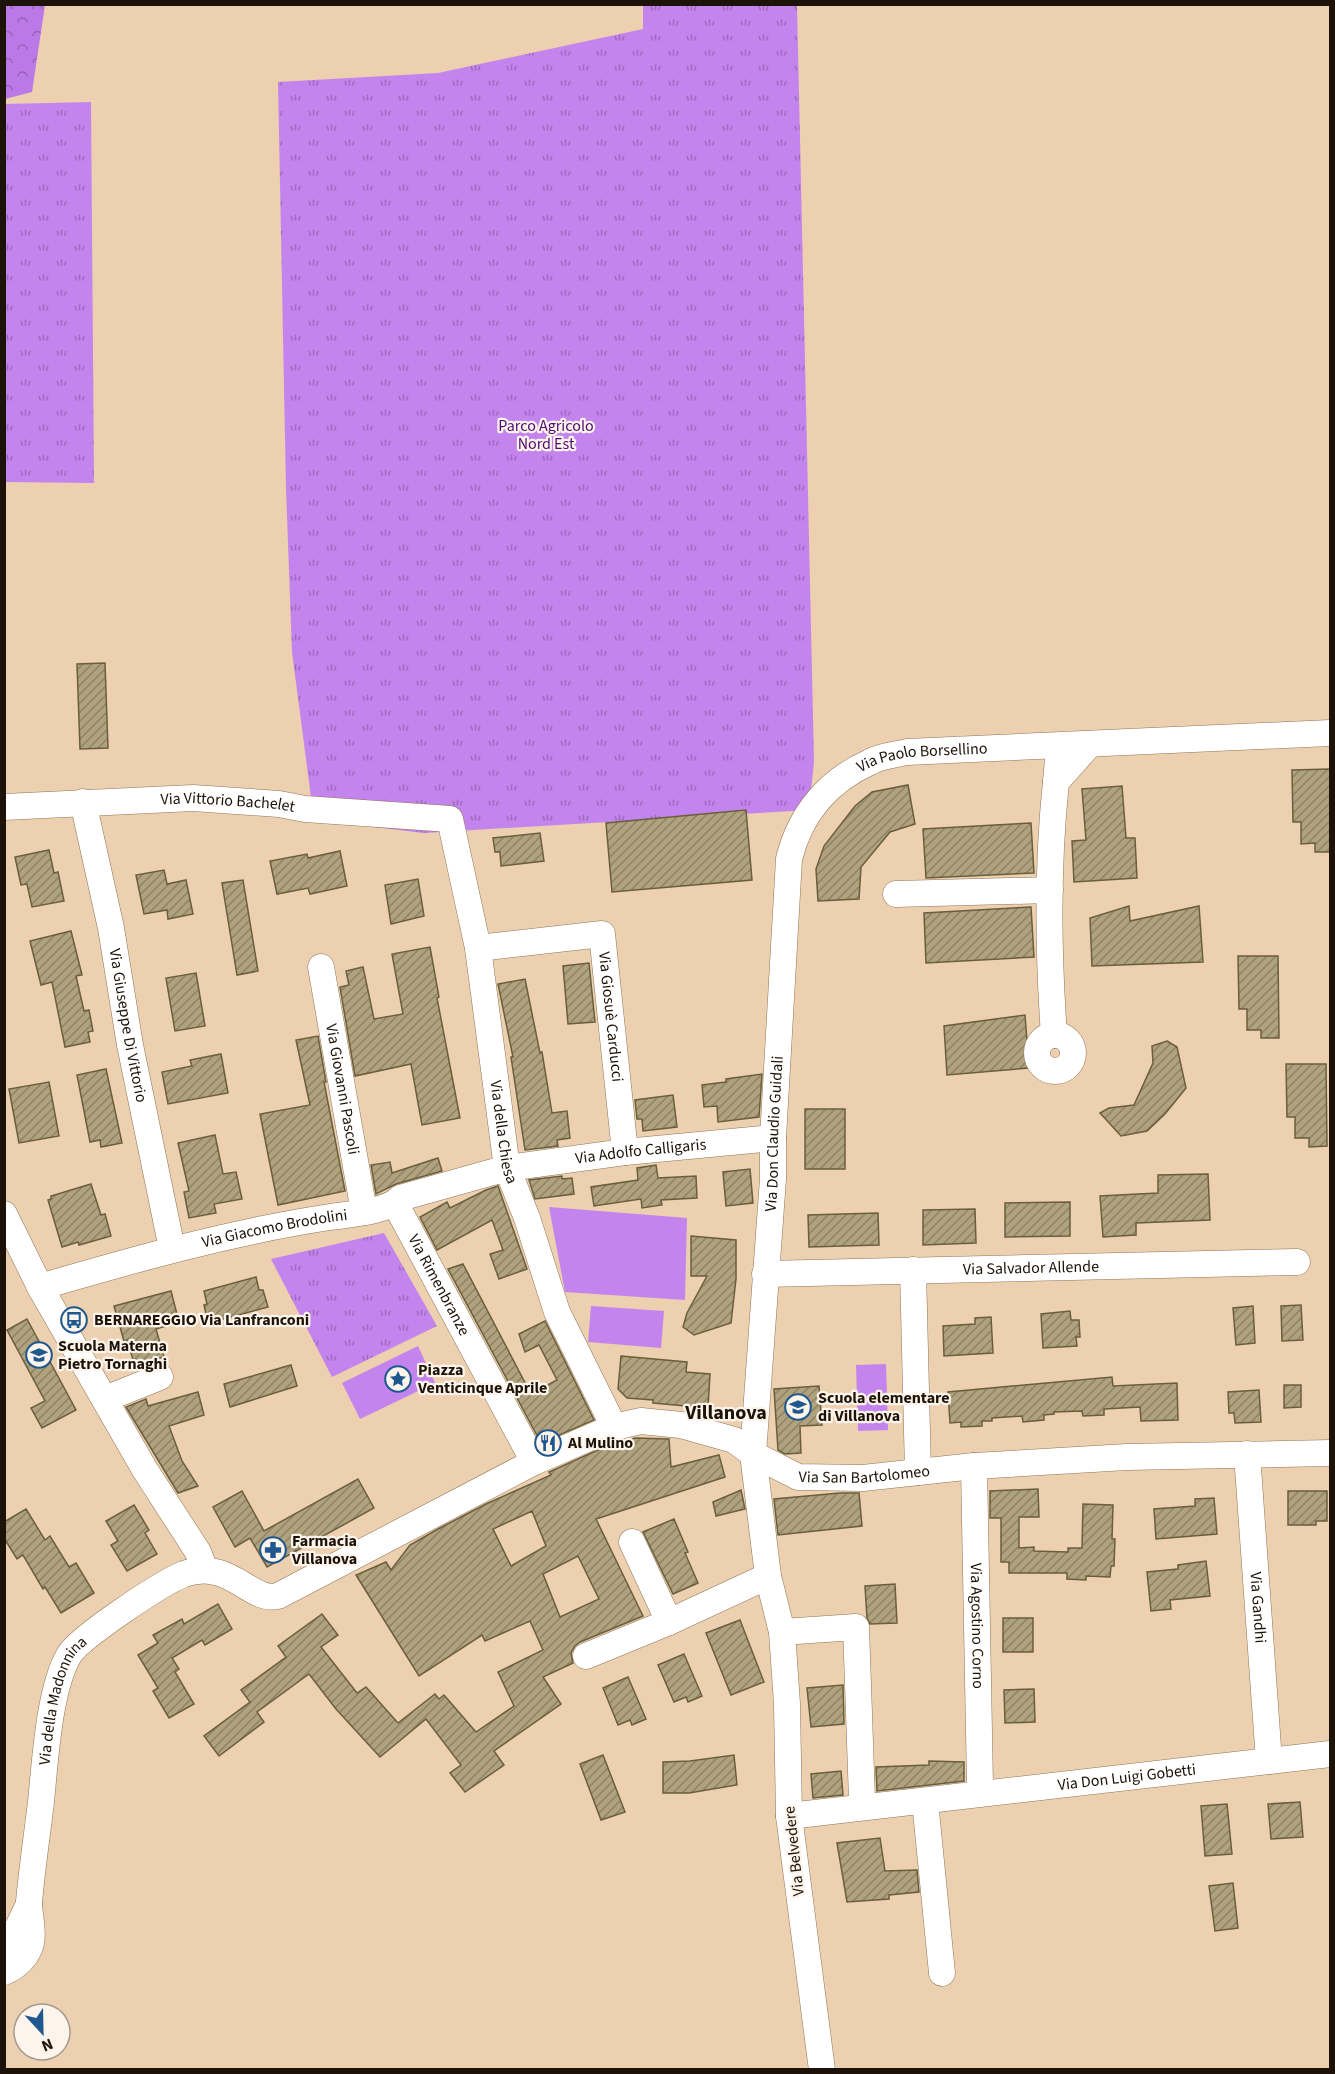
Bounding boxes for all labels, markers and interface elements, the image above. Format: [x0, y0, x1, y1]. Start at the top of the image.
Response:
park label: Parco Agricolo Nord Est [498, 415, 594, 455]
street label: Via Paolo Borsellino [853, 737, 988, 778]
street label: Via Vittorio Bachelet [160, 787, 297, 818]
street label: Via Giuseppe Di Vittorio [104, 947, 153, 1104]
street label: Via Giosuè Carducci [593, 950, 629, 1083]
street label: Via Giovanni Pascoli [320, 1022, 365, 1156]
street label: Via Don Claudio Guidali [760, 1055, 789, 1213]
street label: Via della Chiesa [485, 1079, 523, 1187]
street label: Via Adolfo Calligaris [574, 1133, 707, 1170]
street label: Via Giacomo Brodolini [199, 1204, 349, 1253]
street label: Via Rimenbranze [403, 1230, 475, 1340]
street label: Via Salvador Allende [963, 1255, 1099, 1281]
bus stop icon: BERNAREGGIO Via Lanfranconi [59, 1305, 89, 1335]
place label: BERNAREGGIO Via Lanfranconi [94, 1309, 309, 1331]
place label: Scuola Materna Pietro Tornaghi [58, 1335, 167, 1375]
school or university icon: Scuola Materna Pietro Tornaghi [24, 1340, 54, 1370]
place label: Piazza Venticinque Aprile [417, 1359, 547, 1399]
place icon: Piazza Venticinque Aprile [383, 1364, 413, 1394]
place label: Scuola elementare di Villanova [818, 1387, 950, 1427]
school or university icon: Scuola elementare di Villanova [783, 1392, 813, 1422]
district label: Villanova [684, 1399, 767, 1427]
restaurant icon: Al Mulino [533, 1428, 563, 1458]
place label: Al Mulino [567, 1432, 633, 1454]
street label: Via San Bartolomeo [798, 1460, 931, 1489]
place label: Farmacia Villanova [291, 1530, 357, 1570]
pharmacy icon: Farmacia Villanova [258, 1535, 288, 1565]
street label: Via Agostino Corno [965, 1563, 989, 1689]
street label: Via Gandhi [1244, 1571, 1272, 1644]
street label: Via della Madonnina [33, 1631, 92, 1766]
street label: Via Don Luigi Gobetti [1056, 1758, 1197, 1796]
street label: Via Belvedere [778, 1805, 810, 1897]
north arrow [12, 2002, 72, 2062]
text: N [38, 2033, 56, 2057]

